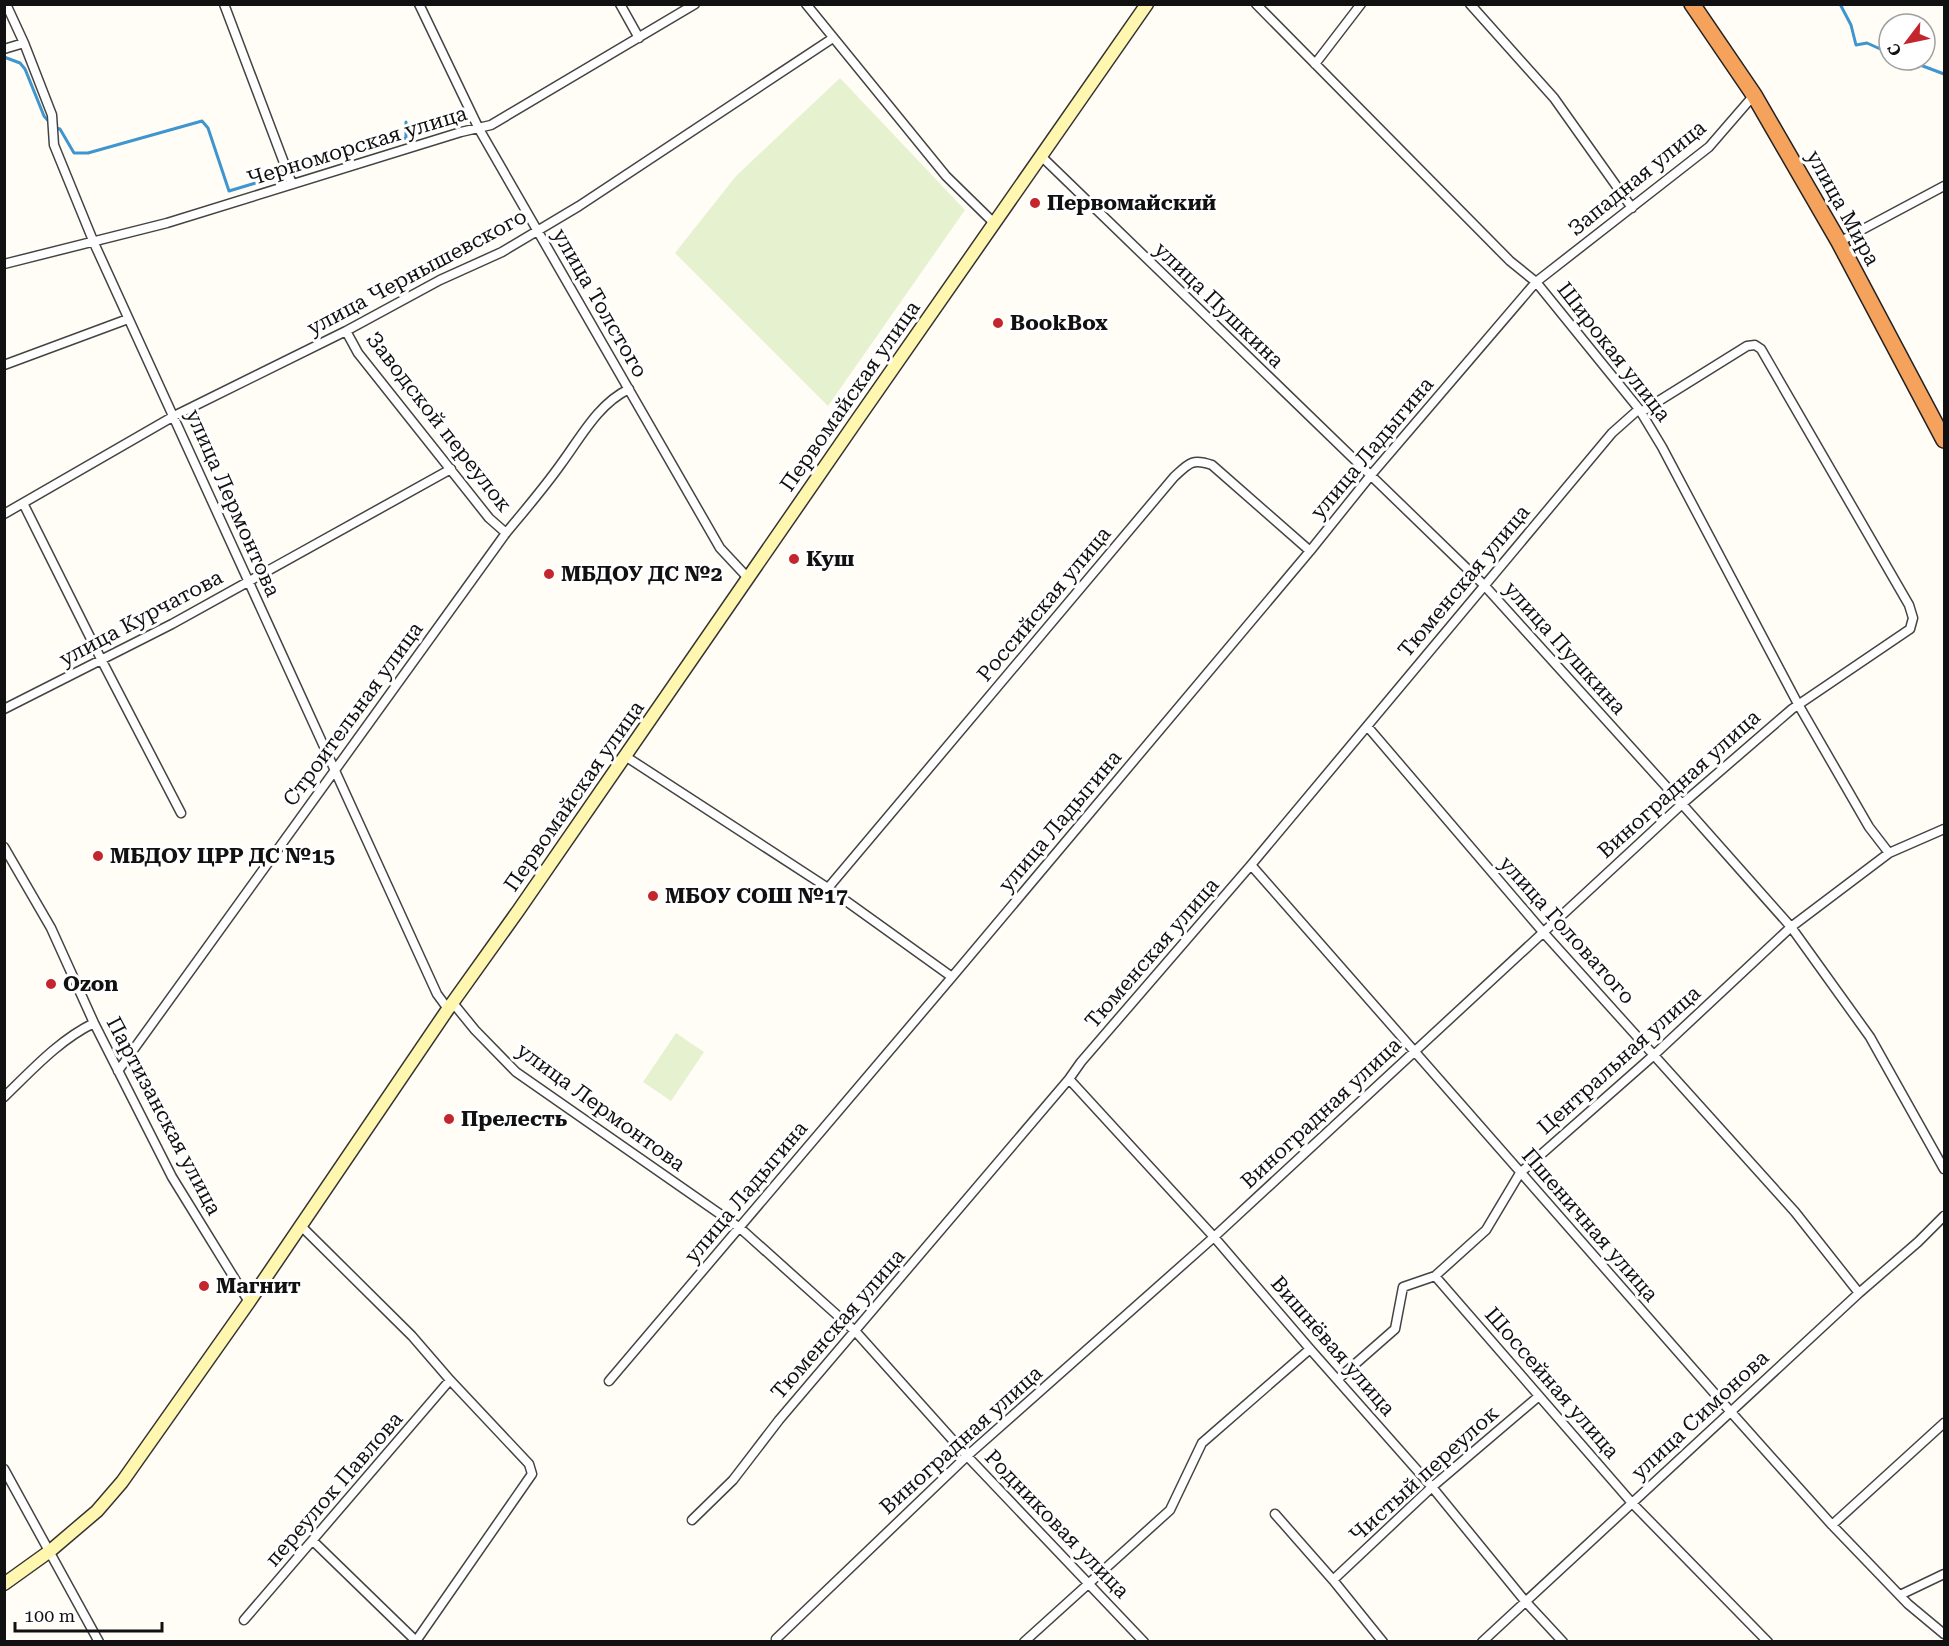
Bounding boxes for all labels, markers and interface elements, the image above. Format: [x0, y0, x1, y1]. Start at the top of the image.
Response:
north arrow [1877, 12, 1937, 72]
text: С [1884, 40, 1906, 59]
street label: Черноморская улица [244, 101, 470, 191]
street label: Западная улица [1563, 115, 1711, 241]
street label: улица Мира [1801, 146, 1885, 270]
place label: Первомайский [1047, 191, 1216, 215]
marker: Первомайский [1028, 196, 1042, 210]
street label: улица Чернышевского [303, 204, 531, 340]
street label: улица Толстого [548, 224, 652, 382]
street label: улица Пушкина [1149, 237, 1289, 373]
street label: Широкая улица [1552, 278, 1676, 427]
street label: Первомайская улица [775, 296, 925, 496]
place label: BookBox [1010, 311, 1108, 335]
marker: BookBox [991, 316, 1005, 330]
street label: Заводской переулок [361, 327, 517, 517]
street label: улица Ладыгина [1306, 372, 1439, 524]
street label: улица Лермонтова [181, 406, 285, 601]
street label: Тюменская улица [1393, 500, 1535, 662]
street label: Российская улица [972, 521, 1116, 686]
place label: Куш [806, 547, 854, 571]
marker: Куш [787, 552, 801, 566]
place label: МБДОУ ДС №2 [561, 562, 723, 586]
street label: улица Курчатова [55, 565, 227, 671]
marker: МБДОУ ДС №2 [542, 567, 556, 581]
street label: улица Пушкина [1499, 577, 1631, 720]
street label: Строительная улица [278, 617, 428, 811]
street label: Первомайская улица [499, 696, 649, 896]
street label: Виноградная улица [1593, 704, 1766, 863]
street label: улица Ладыгина [994, 745, 1127, 897]
place label: МБДОУ ЦРР ДС №15 [110, 844, 335, 868]
marker: МБДОУ ЦРР ДС №15 [91, 849, 105, 863]
street label: улица Головатого [1494, 851, 1640, 1009]
street label: Тюменская улица [1080, 872, 1224, 1033]
place label: МБОУ СОШ №17 [665, 884, 848, 908]
marker: МБОУ СОШ №17 [646, 889, 660, 903]
place label: Ozon [63, 972, 118, 996]
marker: Ozon [44, 977, 58, 991]
street label: Центральная улица [1533, 980, 1706, 1139]
street label: Партизанская улица [102, 1013, 227, 1220]
street label: Виноградная улица [1236, 1032, 1406, 1193]
street label: улица Лермонтова [512, 1038, 690, 1177]
place label: Прелесть [461, 1107, 568, 1131]
marker: Прелесть [442, 1112, 456, 1126]
street label: улица Ладыгина [680, 1116, 813, 1268]
street label: Пшеничная улица [1517, 1143, 1663, 1307]
street label: Тюменская улица [766, 1243, 910, 1404]
street label: Вишнёвая улица [1266, 1271, 1401, 1421]
place label: Магнит [216, 1274, 301, 1298]
marker: Магнит [197, 1279, 211, 1293]
street label: Шоссейная улица [1480, 1303, 1625, 1464]
street label: улица Симонова [1627, 1345, 1774, 1485]
street label: Виноградная улица [875, 1360, 1048, 1519]
street label: Чистый переулок [1345, 1401, 1503, 1547]
street label: переулок Павлова [260, 1406, 408, 1571]
street label: Родниковая улица [980, 1445, 1134, 1604]
scale bar [15, 1595, 162, 1633]
text: 100 m [24, 1605, 75, 1626]

